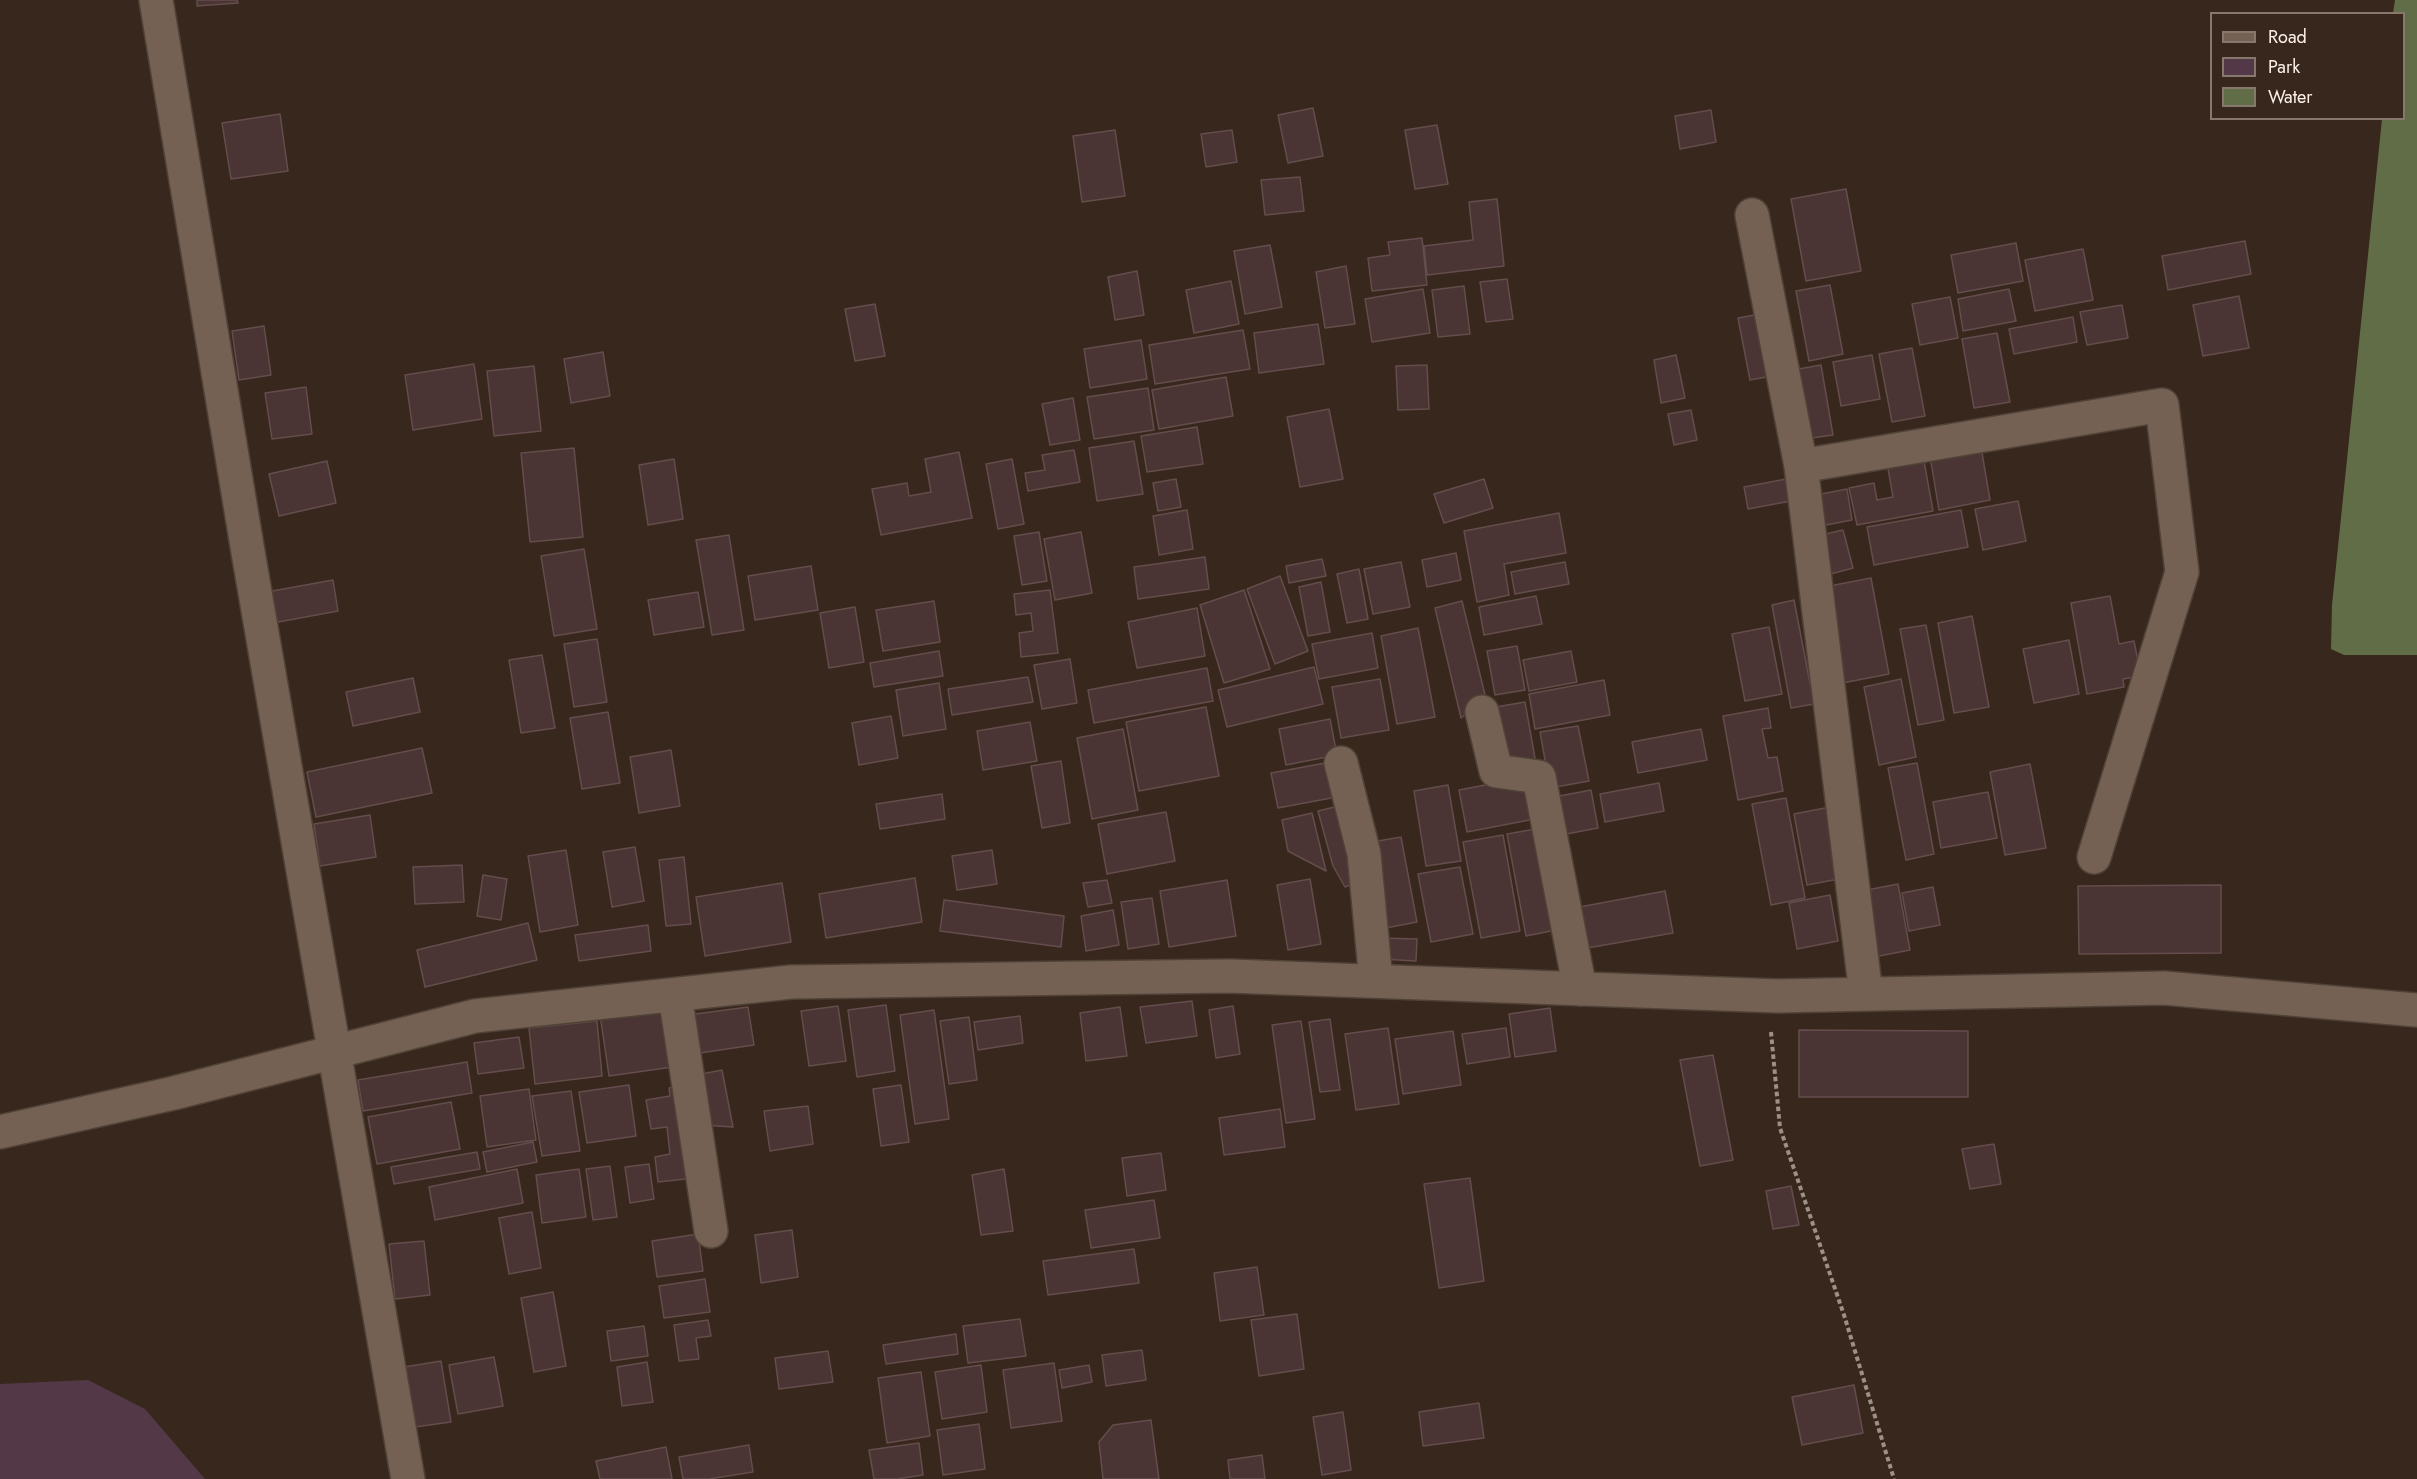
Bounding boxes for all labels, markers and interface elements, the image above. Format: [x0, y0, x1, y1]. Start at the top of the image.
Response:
legend [2210, 12, 2405, 120]
text: Road [2268, 24, 2307, 50]
text: Park [2268, 54, 2300, 80]
text: Water [2268, 84, 2312, 110]

